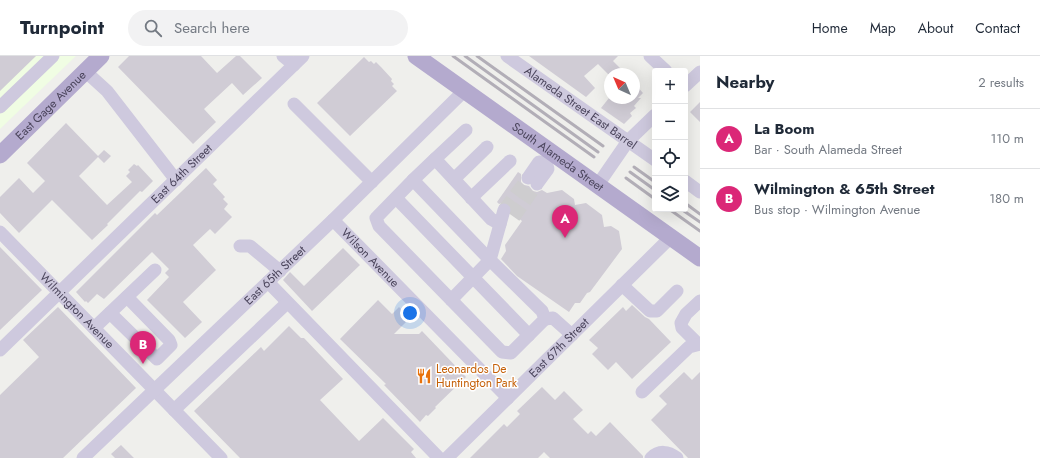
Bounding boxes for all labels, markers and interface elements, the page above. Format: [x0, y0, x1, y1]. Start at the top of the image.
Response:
search box [128, 10, 408, 46]
text: Turnpoint [20, 14, 104, 41]
icon: search [142, 17, 164, 39]
text: Search here [174, 17, 250, 39]
text: Home [812, 18, 848, 38]
text: Map [870, 18, 896, 38]
text: About [918, 18, 953, 38]
text: Contact [975, 18, 1020, 38]
street label: Alameda Street East Barrel [521, 62, 641, 154]
street label: East Gage Avenue [11, 66, 90, 144]
north arrow [604, 68, 640, 104]
map controls [652, 68, 688, 212]
button: + [652, 68, 688, 104]
text: Nearby [716, 70, 774, 94]
text: 2 results [978, 73, 1024, 92]
button: − [652, 104, 688, 140]
street label: South Alameda Street [508, 118, 608, 196]
text: La Boom [754, 118, 814, 140]
text: A [724, 129, 734, 148]
text: 110 m [990, 129, 1024, 148]
street label: East 64th Street [147, 140, 216, 208]
button: locate [652, 140, 688, 176]
text: Bar · South Alameda Street [754, 140, 902, 159]
button: layers [652, 176, 688, 212]
text: Wilmington & 65th Street [754, 178, 934, 200]
text: B [725, 189, 733, 208]
text: 180 m [989, 189, 1024, 208]
text: Bus stop · Wilmington Avenue [754, 200, 920, 219]
pin: A [552, 205, 578, 238]
street label: Wilson Avenue [337, 224, 403, 291]
street label: East 65th Street [240, 241, 310, 309]
street label: Wilmington Avenue [35, 269, 118, 353]
your location [400, 303, 420, 323]
street label: East 67th Street [525, 314, 593, 382]
pin: B [130, 331, 156, 364]
place label: Leonardos De Huntington Park [436, 360, 518, 392]
restaurant icon: Leonardos De Huntington Park [415, 367, 433, 385]

